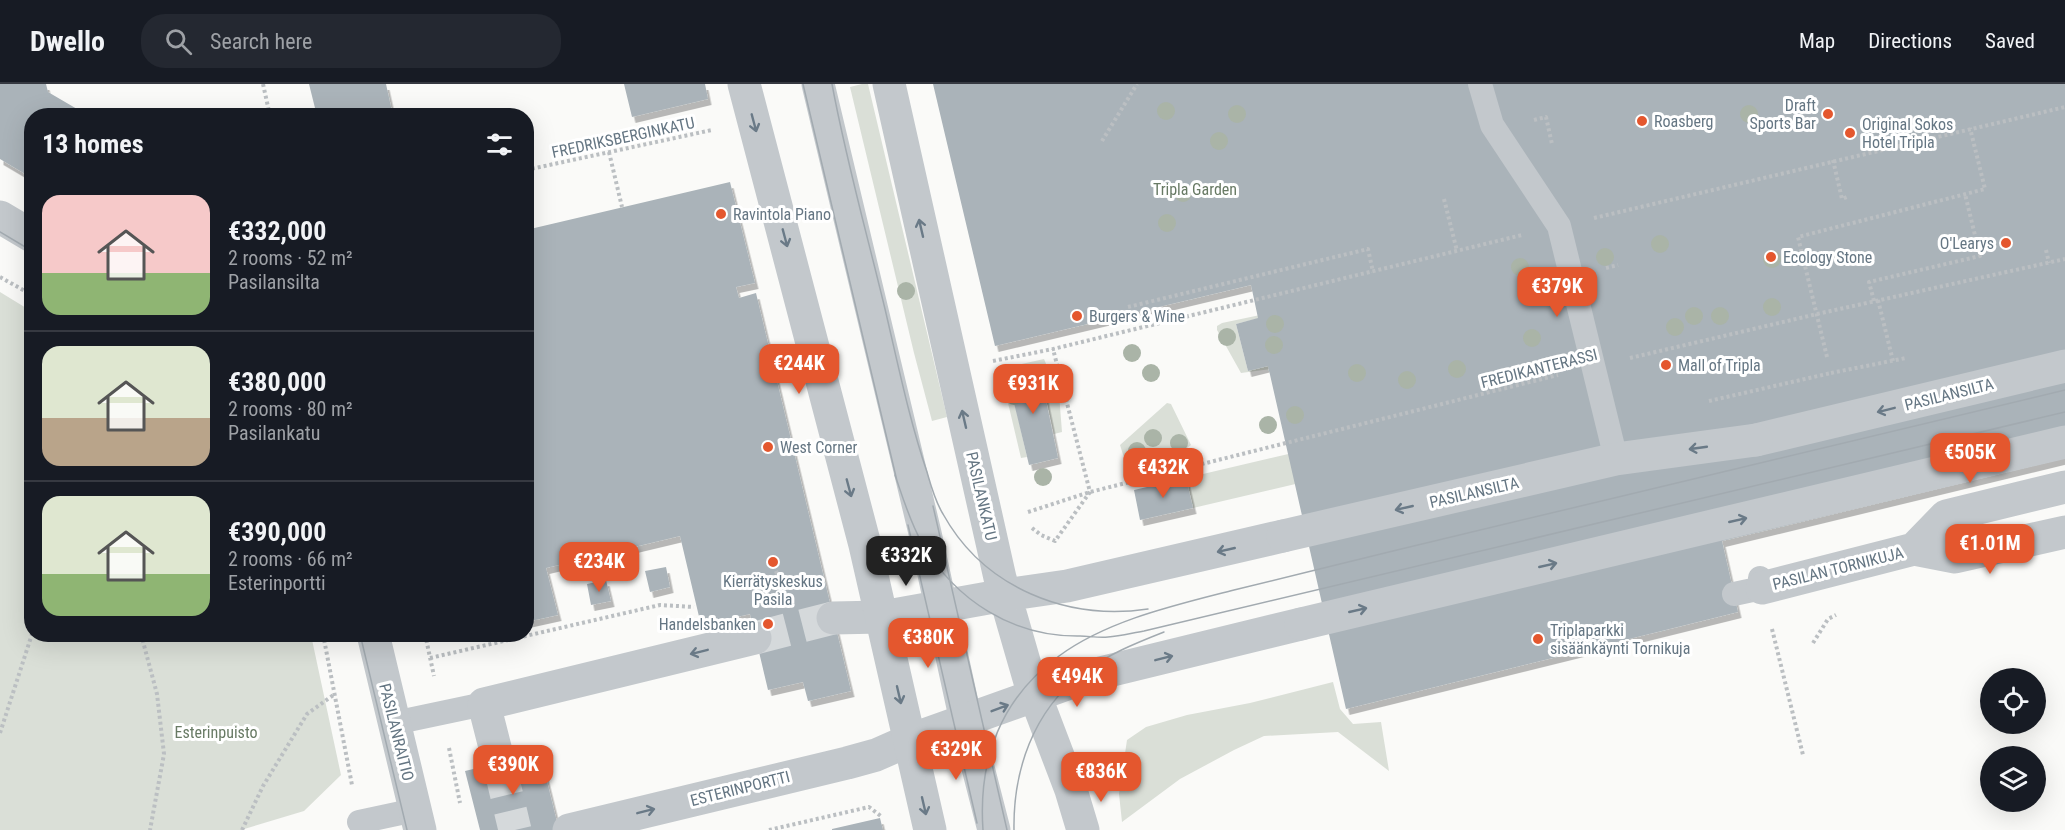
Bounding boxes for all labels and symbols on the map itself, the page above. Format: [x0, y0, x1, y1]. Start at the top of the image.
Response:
place label: Draft Sports Bar [1750, 96, 1816, 133]
marker: Draft Sports Bar [1821, 107, 1835, 121]
place label: Roasberg [1654, 112, 1714, 131]
street label: FREDRIKSBERGINKATU [550, 113, 696, 162]
one-way arrow [749, 113, 760, 132]
marker: Roasberg [1635, 114, 1649, 128]
place label: Original Sokos Hotel Tripla [1862, 115, 1953, 152]
marker: Original Sokos Hotel Tripla [1843, 126, 1857, 140]
park label: Tripla Garden [1153, 180, 1237, 199]
place label: Ravintola Piano [733, 205, 831, 224]
marker: Ravintola Piano [714, 207, 728, 221]
one-way arrow [915, 219, 927, 238]
one-way arrow [779, 228, 791, 247]
place label: O'Learys [1940, 234, 1994, 253]
marker: O'Learys [1999, 236, 2013, 250]
place label: Ecology Stone [1783, 248, 1872, 267]
marker: Ecology Stone [1764, 250, 1778, 264]
pin: €379K [1515, 267, 1599, 318]
place label: Burgers & Wine [1089, 307, 1185, 326]
marker: Burgers & Wine [1070, 309, 1084, 323]
pin: €244K [757, 344, 841, 395]
street label: FREDIKANTERASSI [1479, 345, 1599, 392]
place label: Mall of Tripla [1678, 356, 1761, 375]
marker: Mall of Tripla [1659, 358, 1673, 372]
pin: €931K [991, 364, 1075, 415]
street label: PASILANSILTA [1903, 374, 1996, 415]
one-way arrow [1876, 404, 1895, 416]
one-way arrow [958, 409, 969, 429]
pin: €505K [1928, 433, 2012, 484]
place label: West Corner [780, 438, 857, 457]
marker: West Corner [761, 440, 775, 454]
one-way arrow [1689, 443, 1709, 454]
pin: €432K [1121, 448, 1205, 499]
street label: PASILANKATU [962, 450, 1001, 542]
street label: PASILANSILTA [1428, 473, 1521, 512]
one-way arrow [844, 478, 856, 497]
one-way arrow [1395, 503, 1415, 514]
one-way arrow [1728, 513, 1747, 525]
pin: €1.01M [1941, 524, 2039, 575]
pin: €332K [864, 536, 948, 587]
pin: €234K [557, 542, 641, 593]
street label: PASILAN TORNIKUJA [1771, 543, 1906, 594]
one-way arrow [1217, 544, 1236, 556]
marker: Kierrätyskeskus Pasila [766, 555, 780, 569]
one-way arrow [1538, 558, 1557, 570]
place label: Kierrätyskeskus Pasila [723, 572, 823, 609]
one-way arrow [1348, 604, 1367, 615]
place label: Handelsbanken [659, 615, 756, 634]
marker: Handelsbanken [761, 617, 775, 631]
pin: €380K [886, 618, 970, 669]
place label: Triplaparkki sisäänkäynti Tornikuja [1550, 621, 1690, 658]
marker: Triplaparkki sisäänkäynti Tornikuja [1531, 632, 1545, 646]
one-way arrow [689, 647, 708, 659]
one-way arrow [1154, 651, 1173, 663]
pin: €494K [1035, 657, 1119, 708]
street label: PASILANRAITIO [375, 681, 418, 783]
one-way arrow [894, 685, 906, 704]
one-way arrow [991, 702, 1009, 713]
park label: Esterinpuisto [175, 723, 257, 742]
pin: €329K [914, 730, 998, 781]
pin: €390K [471, 745, 555, 796]
pin: €836K [1059, 752, 1143, 803]
street label: ESTERINPORTTI [688, 767, 792, 810]
one-way arrow [919, 796, 931, 815]
one-way arrow [637, 805, 656, 817]

